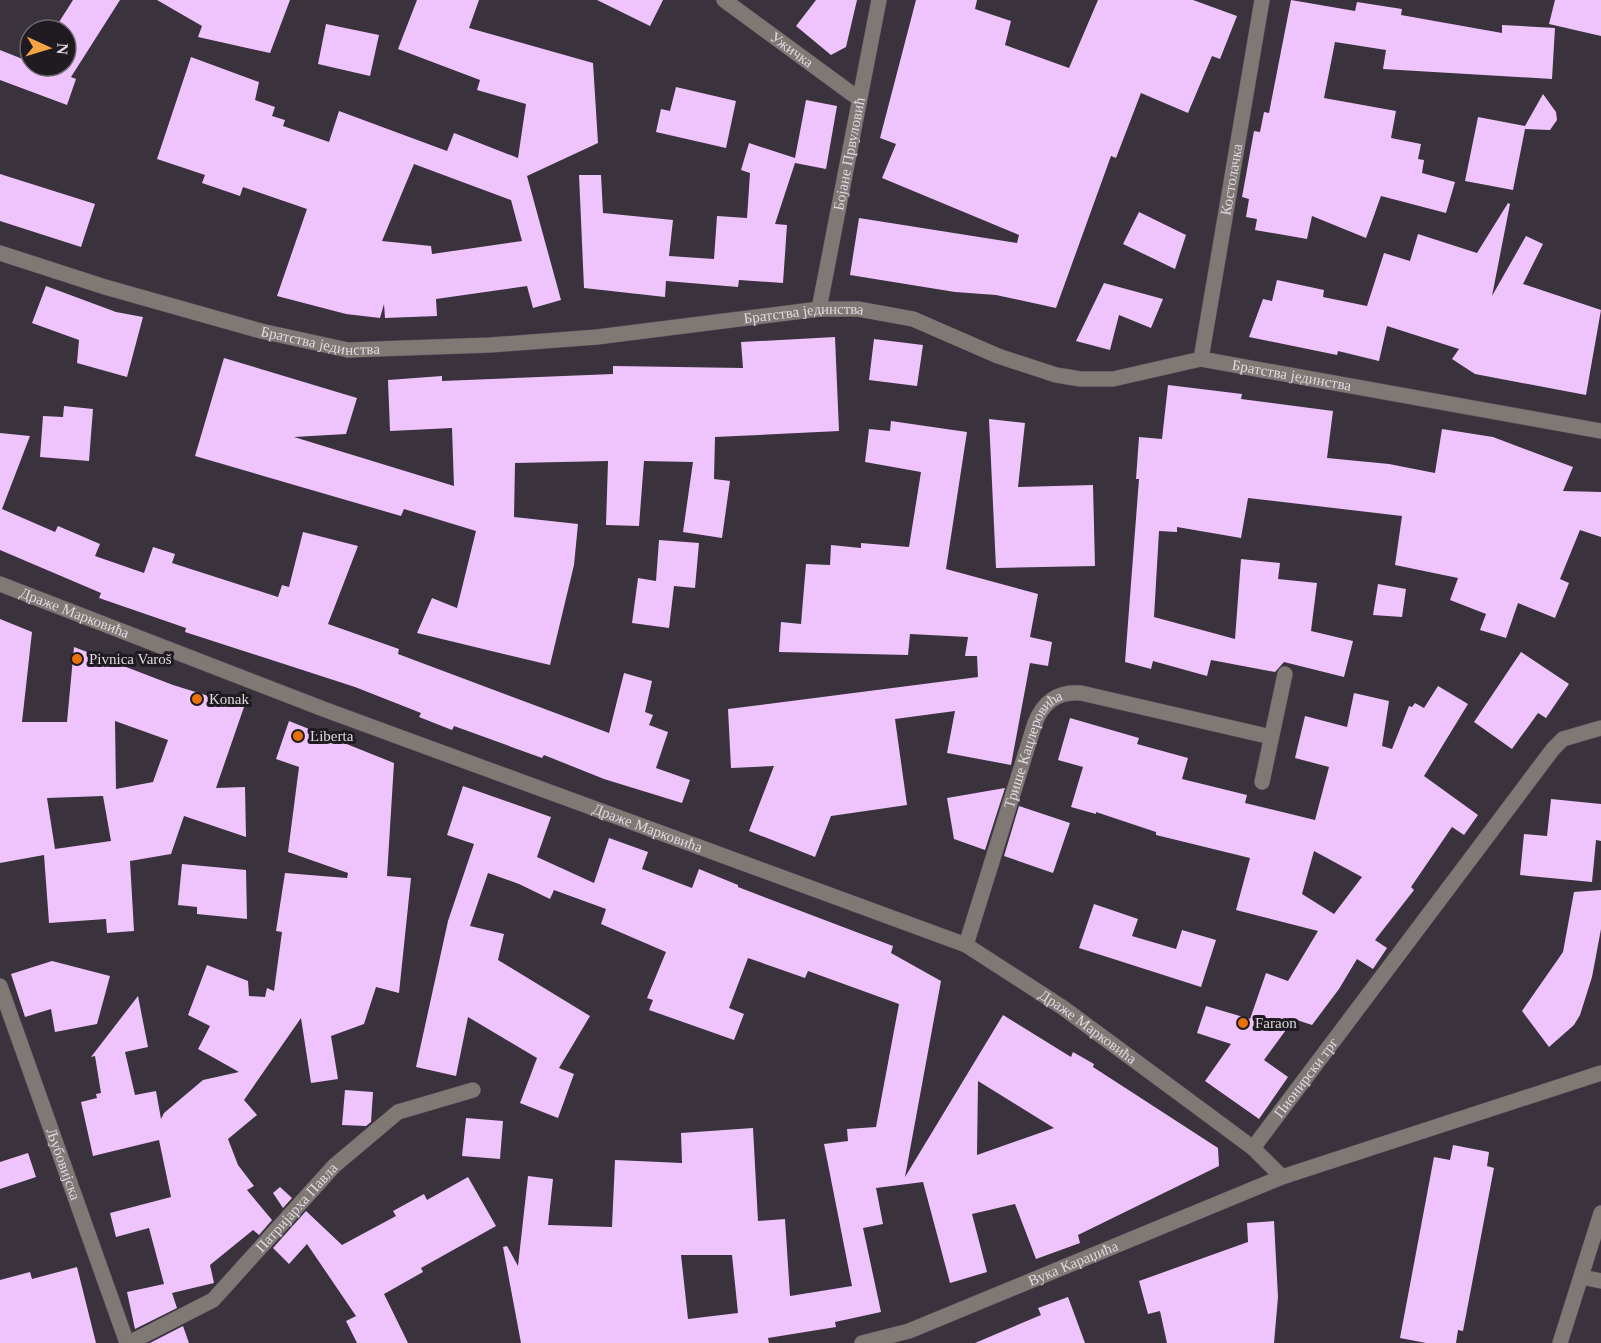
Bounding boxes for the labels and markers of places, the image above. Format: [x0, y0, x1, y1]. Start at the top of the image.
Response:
place label: Pivnica Varoš [89, 651, 172, 667]
marker: Pivnica Varoš [70, 652, 84, 666]
place label: Konak [209, 691, 249, 707]
marker: Konak [190, 692, 204, 706]
place label: Liberta [310, 728, 354, 744]
marker: Liberta [291, 729, 305, 743]
place label: Faraon [1255, 1015, 1297, 1031]
marker: Faraon [1236, 1016, 1250, 1030]

